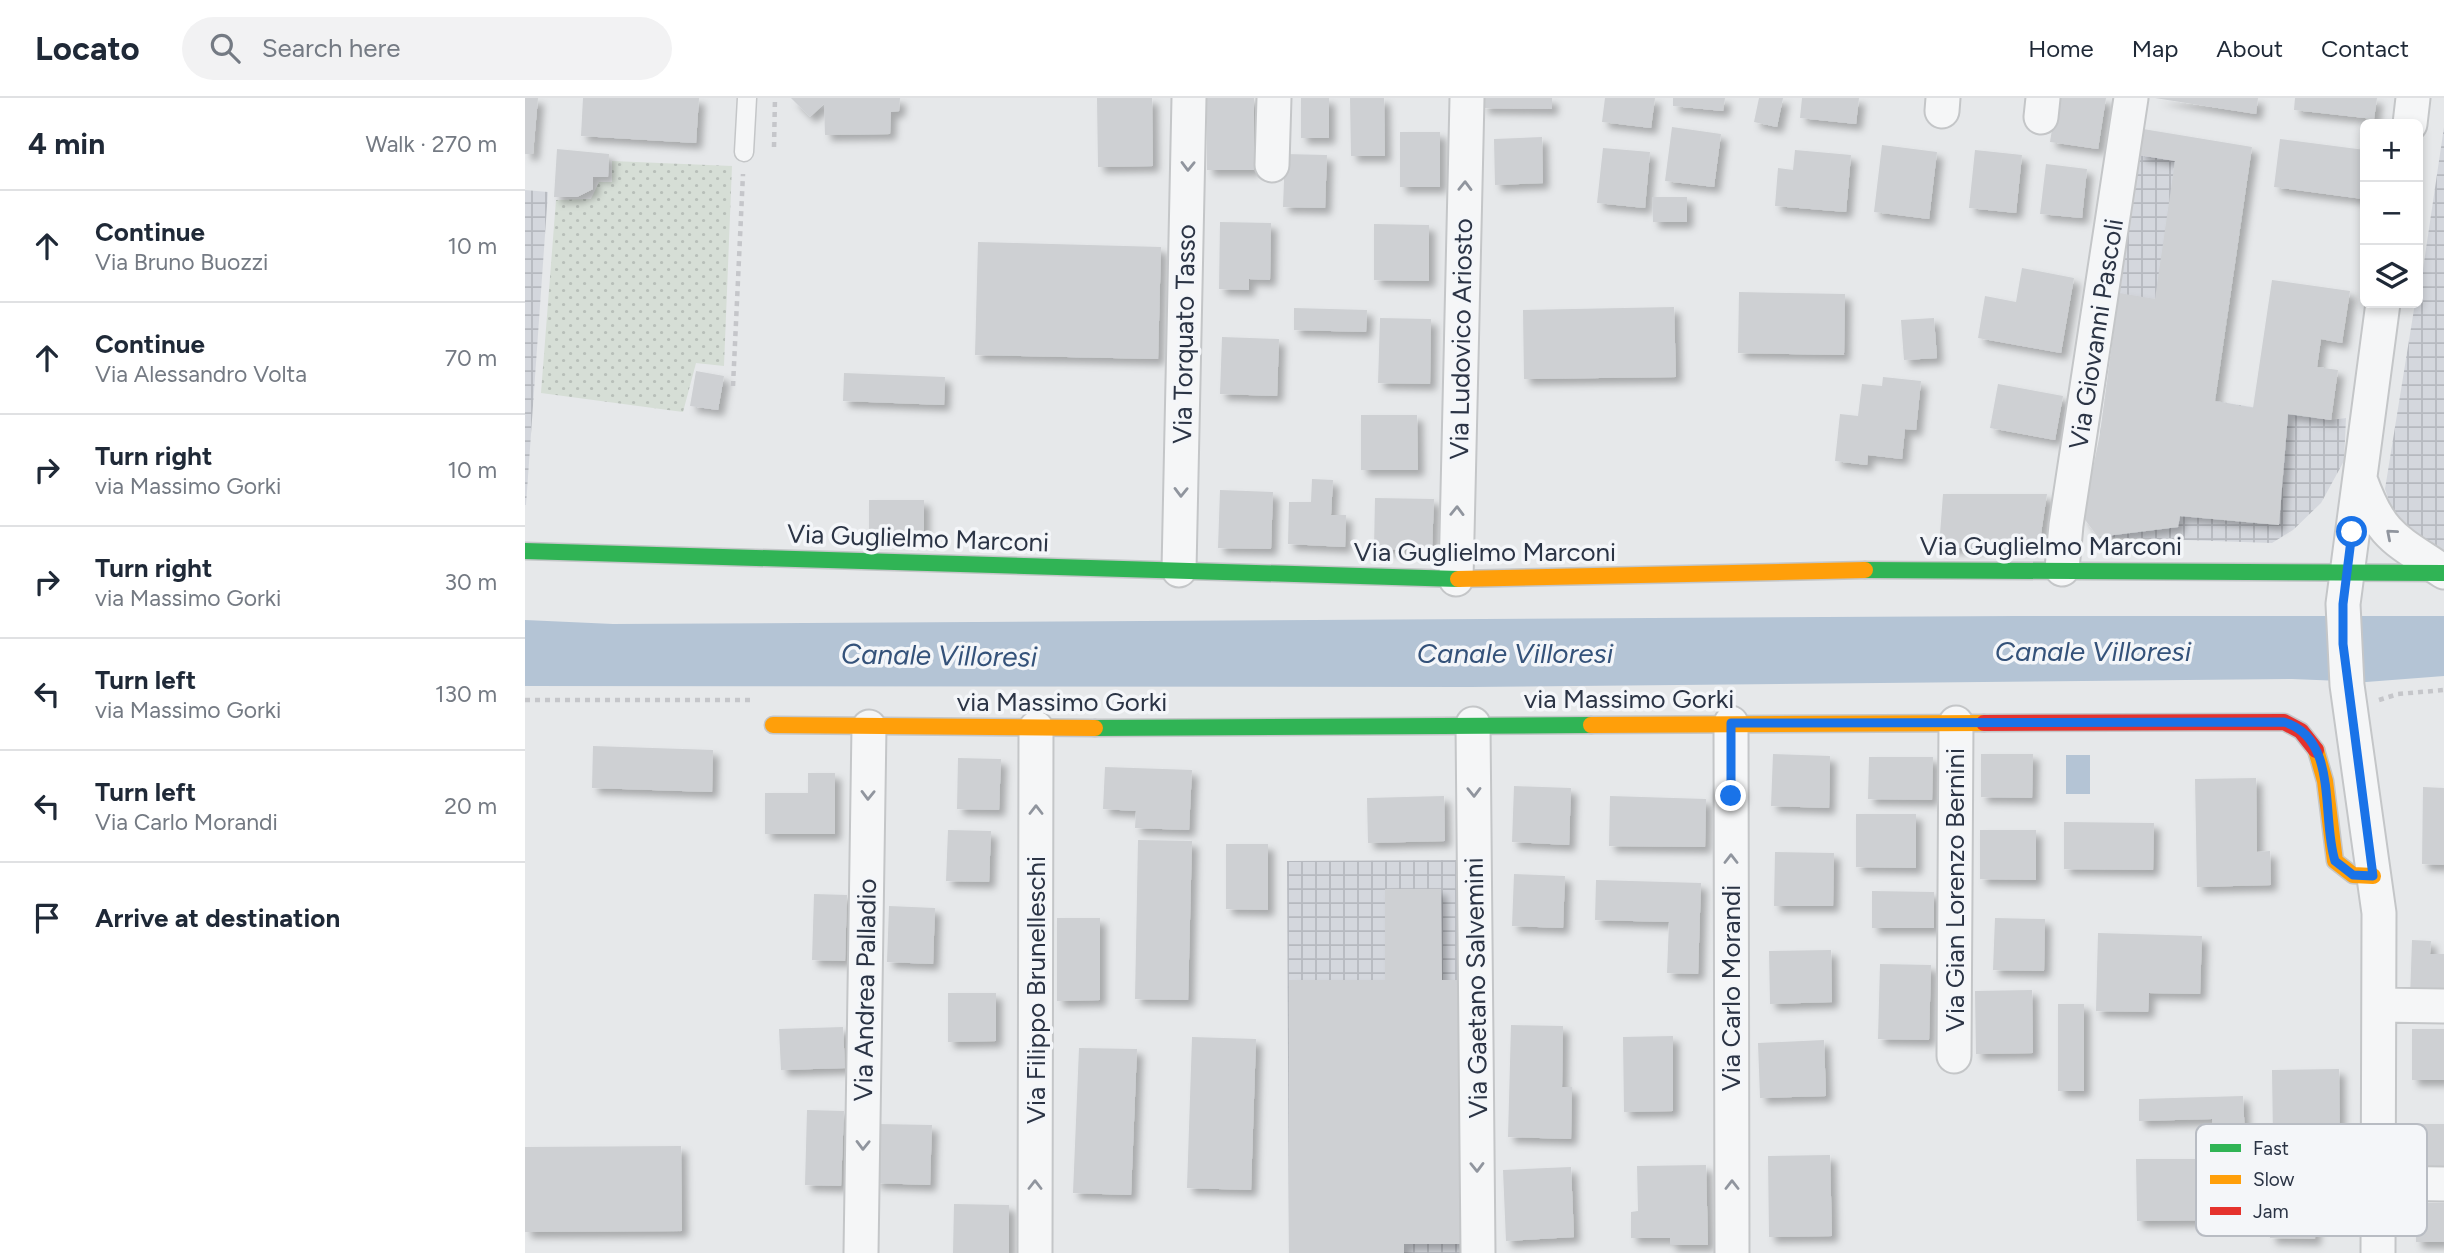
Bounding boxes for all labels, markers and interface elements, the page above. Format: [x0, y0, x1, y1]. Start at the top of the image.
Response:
search box [182, 17, 672, 80]
text: Locato [35, 29, 140, 68]
icon: search [206, 29, 244, 67]
text: Search here [262, 32, 401, 64]
text: Home [2028, 34, 2094, 63]
text: Map [2132, 34, 2178, 63]
text: About [2216, 34, 2283, 63]
text: Contact [2321, 34, 2409, 63]
map controls [2360, 119, 2423, 308]
button: + [2360, 119, 2423, 182]
text: 4 min [28, 125, 105, 162]
text: Walk · 270 m [366, 130, 497, 158]
one-way arrow [1180, 161, 1195, 172]
one-way arrow [1457, 180, 1473, 190]
button: − [2360, 182, 2423, 245]
text: Continue [95, 216, 205, 248]
street label: Via Giovanni Pascoli [2062, 216, 2130, 452]
street label: Via Ludovico Ariosto [1443, 218, 1479, 460]
street label: Via Torquato Tasso [1166, 224, 1202, 444]
icon: ahead [28, 227, 66, 265]
text: 10 m [448, 232, 497, 260]
button: layers [2360, 245, 2423, 308]
text: Via Bruno Buozzi [95, 248, 268, 276]
text: Continue [95, 328, 205, 360]
icon: ahead [28, 339, 66, 377]
text: 70 m [445, 344, 497, 372]
text: Via Alessandro Volta [95, 360, 307, 388]
text: Turn right [95, 440, 212, 472]
icon: right [28, 451, 66, 489]
text: 10 m [448, 456, 497, 484]
text: via Massimo Gorki [95, 472, 281, 500]
one-way arrow [1173, 487, 1189, 497]
one-way arrow [1450, 505, 1465, 516]
route start [2336, 516, 2367, 547]
street label: Via Guglielmo Marconi [786, 517, 1050, 559]
street label: Via Guglielmo Marconi [1920, 530, 2182, 562]
one-way arrow [2386, 530, 2399, 542]
street label: Via Guglielmo Marconi [1354, 536, 1616, 568]
text: Turn right [95, 552, 212, 584]
icon: right [28, 563, 66, 601]
text: 30 m [444, 568, 497, 596]
text: via Massimo Gorki [95, 584, 281, 612]
water label: Canale Villoresi [1995, 634, 2192, 668]
water label: Canale Villoresi [841, 636, 1038, 674]
water label: Canale Villoresi [1417, 636, 1614, 670]
text: Turn left [95, 664, 196, 696]
icon: left [28, 675, 66, 713]
text: 130 m [435, 680, 497, 708]
street label: via Massimo Gorki [1524, 683, 1734, 715]
street label: via Massimo Gorki [957, 686, 1167, 718]
text: via Massimo Gorki [95, 696, 281, 724]
street label: Via Gian Lorenzo Bernini [1939, 748, 1971, 1032]
text: Turn left [95, 776, 196, 808]
route end [1715, 780, 1746, 811]
icon: left [28, 787, 66, 825]
one-way arrow [1466, 787, 1482, 798]
one-way arrow [860, 790, 876, 801]
text: 20 m [444, 792, 497, 820]
one-way arrow [1028, 805, 1044, 815]
text: Via Carlo Morandi [95, 808, 278, 836]
one-way arrow [1723, 854, 1739, 864]
street label: Via Filippo Brunelleschi [1020, 856, 1052, 1124]
street label: Via Gaetano Salvemini [1458, 857, 1494, 1119]
street label: Via Andrea Palladio [847, 878, 883, 1102]
street label: Via Carlo Morandi [1715, 885, 1747, 1091]
icon: arrive [28, 899, 66, 937]
text: Arrive at destination [95, 902, 340, 934]
legend [2196, 1124, 2427, 1236]
text: Fast [2253, 1137, 2289, 1160]
one-way arrow [855, 1140, 870, 1151]
one-way arrow [1470, 1161, 1485, 1172]
text: Slow [2253, 1168, 2295, 1191]
one-way arrow [1027, 1179, 1043, 1190]
one-way arrow [1724, 1179, 1740, 1190]
text: Jam [2253, 1200, 2289, 1223]

